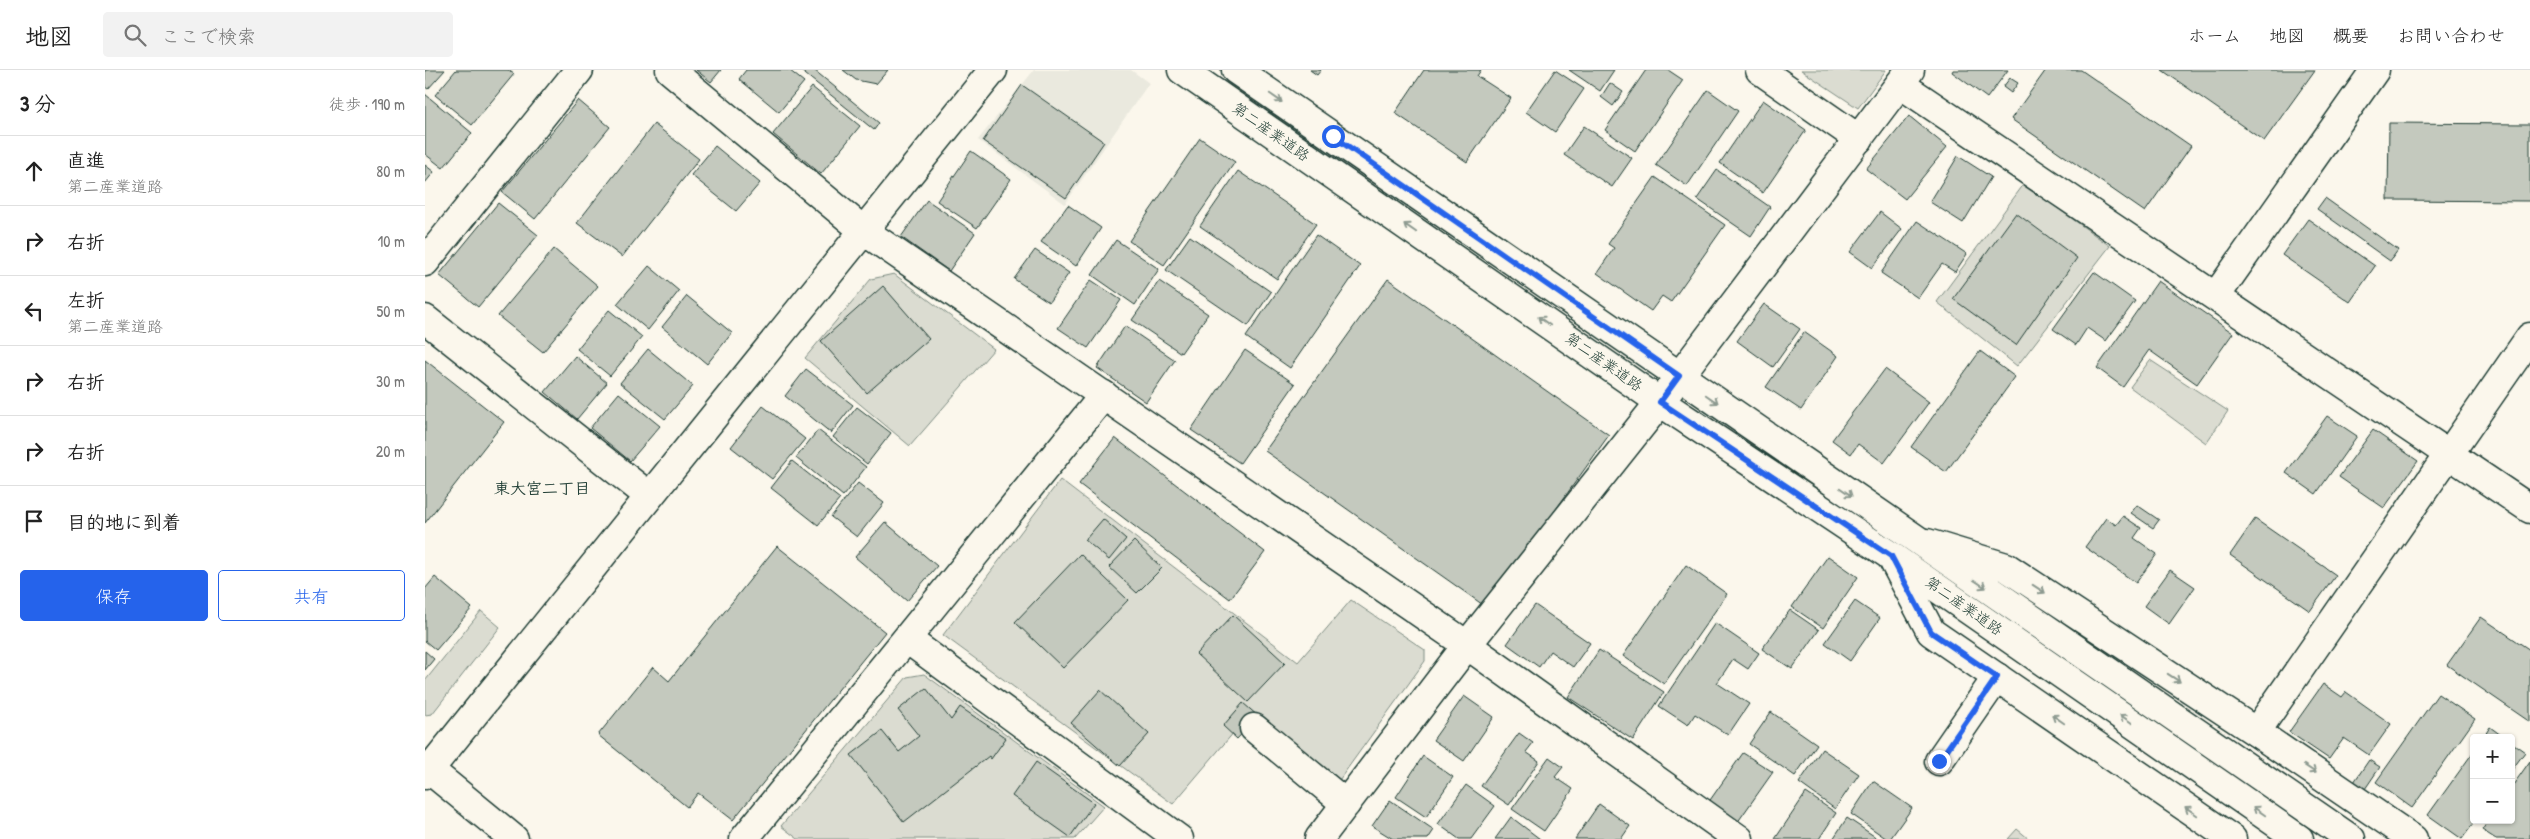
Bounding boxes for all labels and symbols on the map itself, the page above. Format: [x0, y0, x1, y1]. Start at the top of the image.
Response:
one-way arrow [1269, 93, 1283, 103]
street label: 第二産業道路 [1228, 97, 1314, 166]
route start [1322, 125, 1345, 148]
one-way arrow [1403, 223, 1417, 233]
one-way arrow [1537, 316, 1551, 326]
street label: 第二産業道路 [1561, 327, 1647, 396]
one-way arrow [1705, 394, 1719, 404]
district label: 東大宮二丁目 [494, 477, 590, 499]
one-way arrow [1839, 487, 1853, 497]
street label: 第二産業道路 [1921, 571, 2007, 640]
one-way arrow [1972, 579, 1986, 589]
one-way arrow [2031, 584, 2045, 594]
one-way arrow [2167, 674, 2181, 684]
one-way arrow [2051, 714, 2065, 724]
one-way arrow [2119, 714, 2133, 724]
route end [1928, 750, 1951, 773]
one-way arrow [2302, 764, 2316, 774]
one-way arrow [2185, 806, 2199, 816]
one-way arrow [2253, 806, 2267, 816]

